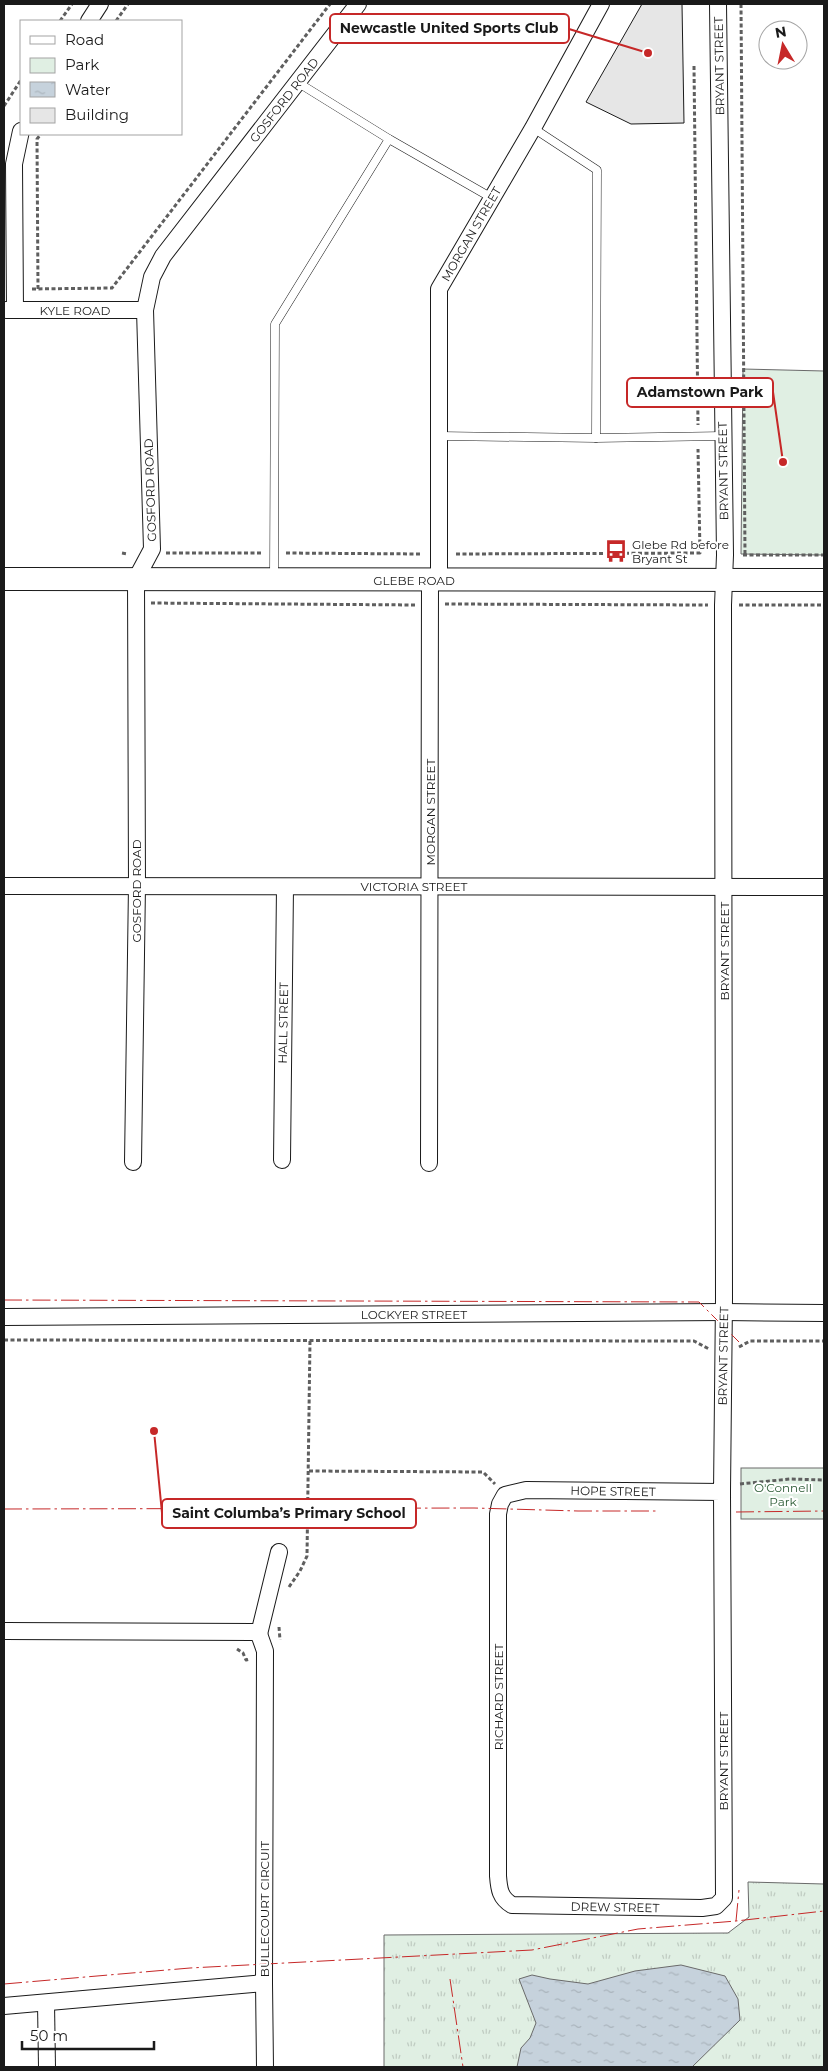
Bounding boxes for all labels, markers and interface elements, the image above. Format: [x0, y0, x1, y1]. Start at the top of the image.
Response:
callout: Newcastle United Sports Club [330, 14, 569, 43]
street label: BRYANT STREET [711, 16, 727, 116]
text: Newcastle United Sports Club [340, 19, 559, 37]
legend [20, 20, 182, 135]
north arrow [758, 20, 808, 70]
text: N [774, 22, 788, 42]
text: Road [65, 30, 104, 49]
text: Park [65, 55, 99, 74]
street label: GOSFORD ROAD [246, 55, 322, 145]
text: Water [65, 80, 111, 99]
text: Building [65, 105, 129, 124]
street label: MORGAN STREET [438, 184, 504, 284]
street label: KYLE ROAD [40, 303, 110, 318]
callout: Adamstown Park [627, 378, 773, 407]
text: Adamstown Park [636, 383, 764, 401]
street label: BRYANT STREET [715, 421, 731, 521]
street label: GOSFORD ROAD [141, 438, 159, 542]
place label: Glebe Rd before Bryant St [632, 537, 729, 566]
bus stop icon: Glebe Rd before Bryant St [603, 538, 629, 564]
street label: GLEBE ROAD [373, 573, 455, 588]
street label: MORGAN STREET [423, 759, 438, 865]
street label: GOSFORD ROAD [129, 839, 144, 943]
street label: VICTORIA STREET [361, 879, 468, 894]
street label: BRYANT STREET [717, 901, 732, 1000]
street label: HALL STREET [275, 982, 291, 1064]
street label: BRYANT STREET [715, 1306, 731, 1406]
street label: LOCKYER STREET [361, 1307, 467, 1322]
park label: O'Connell Park [754, 1480, 812, 1509]
street label: HOPE STREET [570, 1483, 656, 1499]
callout: Saint Columba’s Primary School [162, 1499, 416, 1528]
text: Saint Columba’s Primary School [172, 1504, 406, 1522]
street label: RICHARD STREET [491, 1644, 506, 1750]
street label: BRYANT STREET [716, 1711, 731, 1810]
street label: BULLECOURT CIRCUIT [257, 1841, 272, 1977]
street label: DREW STREET [571, 1899, 660, 1915]
scale bar [22, 2018, 155, 2050]
text: 50 m [30, 2026, 68, 2045]

